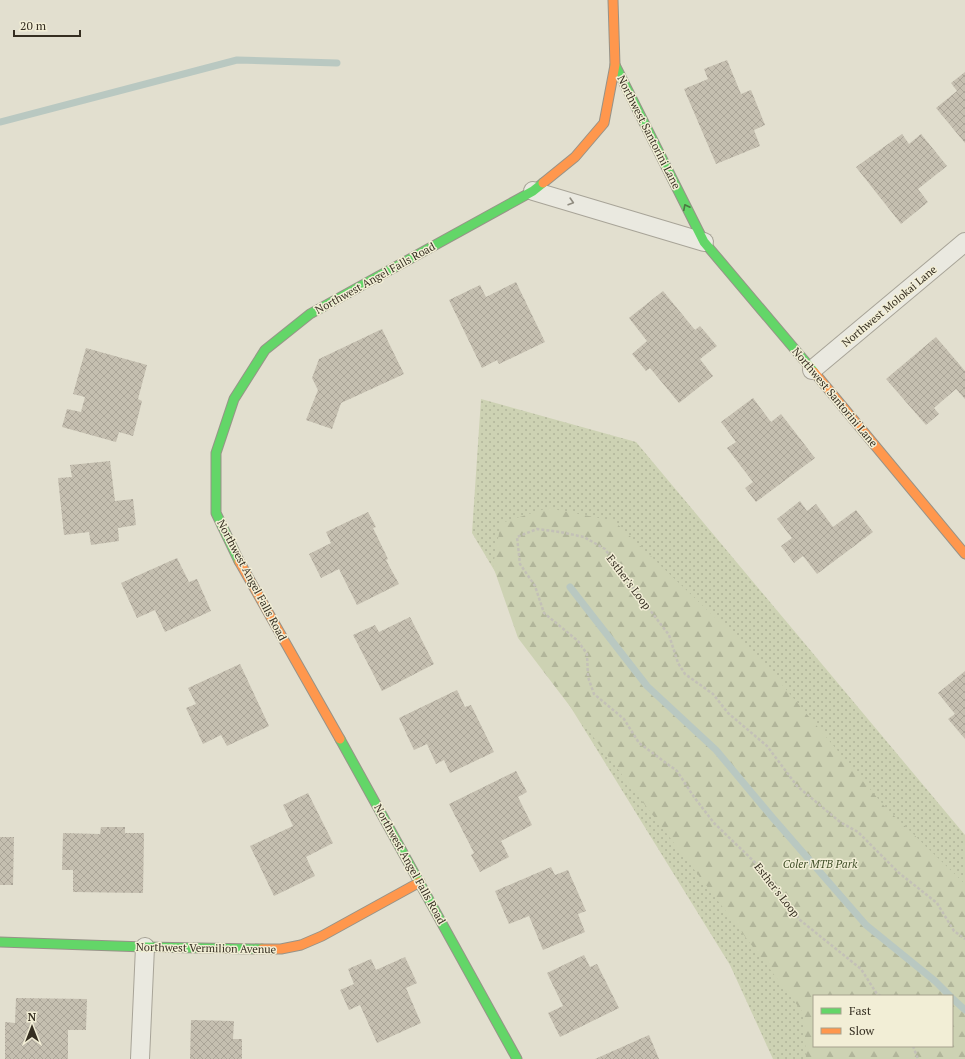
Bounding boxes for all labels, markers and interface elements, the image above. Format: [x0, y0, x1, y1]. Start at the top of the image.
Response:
scale bar [14, 12, 80, 38]
text: 20 m [20, 18, 47, 33]
street label: Northwest Santorini Lane [614, 73, 684, 192]
one-way arrow [567, 197, 574, 206]
one-way arrow [683, 204, 691, 211]
street label: Northwest Angel Falls Road [313, 239, 437, 317]
street label: Northwest Molokai Lane [839, 262, 940, 350]
street label: Northwest Santorini Lane [789, 344, 881, 450]
street label: Northwest Angel Falls Road [214, 517, 290, 643]
street label: Esther's Loop [604, 552, 654, 612]
street label: Northwest Angel Falls Road [371, 802, 449, 926]
park label: Coler MTB Park [783, 857, 858, 871]
street label: Esther's Loop [751, 860, 803, 920]
street label: Northwest Vermilion Avenue [136, 940, 277, 956]
legend [813, 995, 953, 1047]
text: Fast [849, 1003, 872, 1018]
north arrow [12, 1007, 52, 1047]
text: N [28, 1010, 37, 1024]
text: Slow [849, 1023, 875, 1038]

